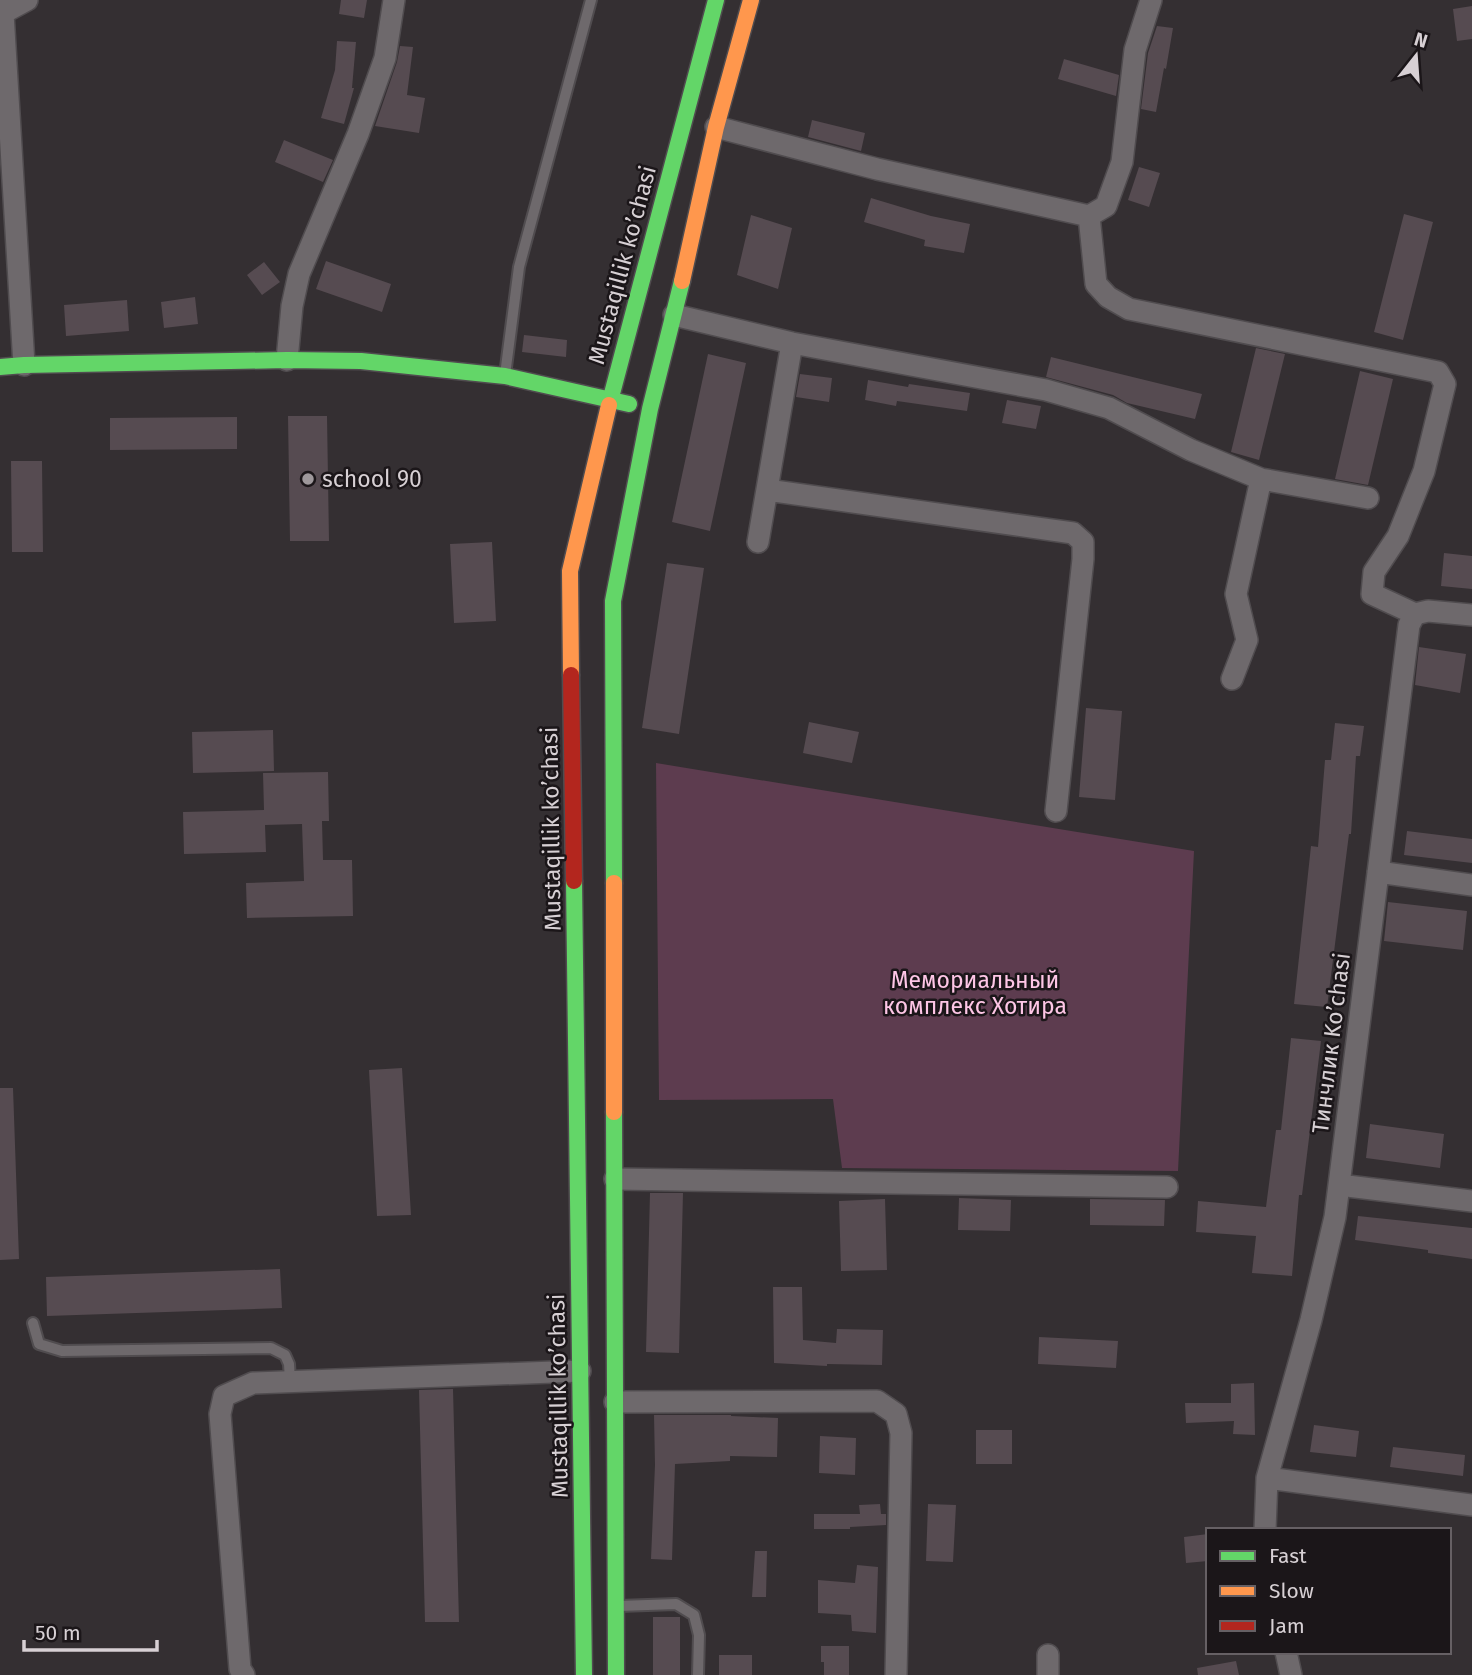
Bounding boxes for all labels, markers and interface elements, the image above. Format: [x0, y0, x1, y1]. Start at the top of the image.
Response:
north arrow [1381, 21, 1451, 91]
text: N [1411, 27, 1430, 53]
street label: Mustaqillik ko’chasi [582, 163, 662, 367]
place label: school 90 [322, 465, 422, 493]
marker: school 90 [300, 471, 316, 487]
street label: Mustaqillik ko’chasi [535, 727, 567, 931]
street label: Тинчлик Ko’chasi [1306, 951, 1356, 1135]
park label: Мемориальный комплекс Хотира [883, 966, 1067, 1020]
street label: Mustaqillik ko’chasi [542, 1294, 574, 1498]
legend [1206, 1528, 1451, 1654]
text: Fast [1269, 1543, 1307, 1569]
text: Slow [1269, 1578, 1314, 1604]
scale bar [24, 1608, 158, 1652]
text: Jam [1269, 1613, 1305, 1639]
text: 50 m [35, 1620, 81, 1646]

